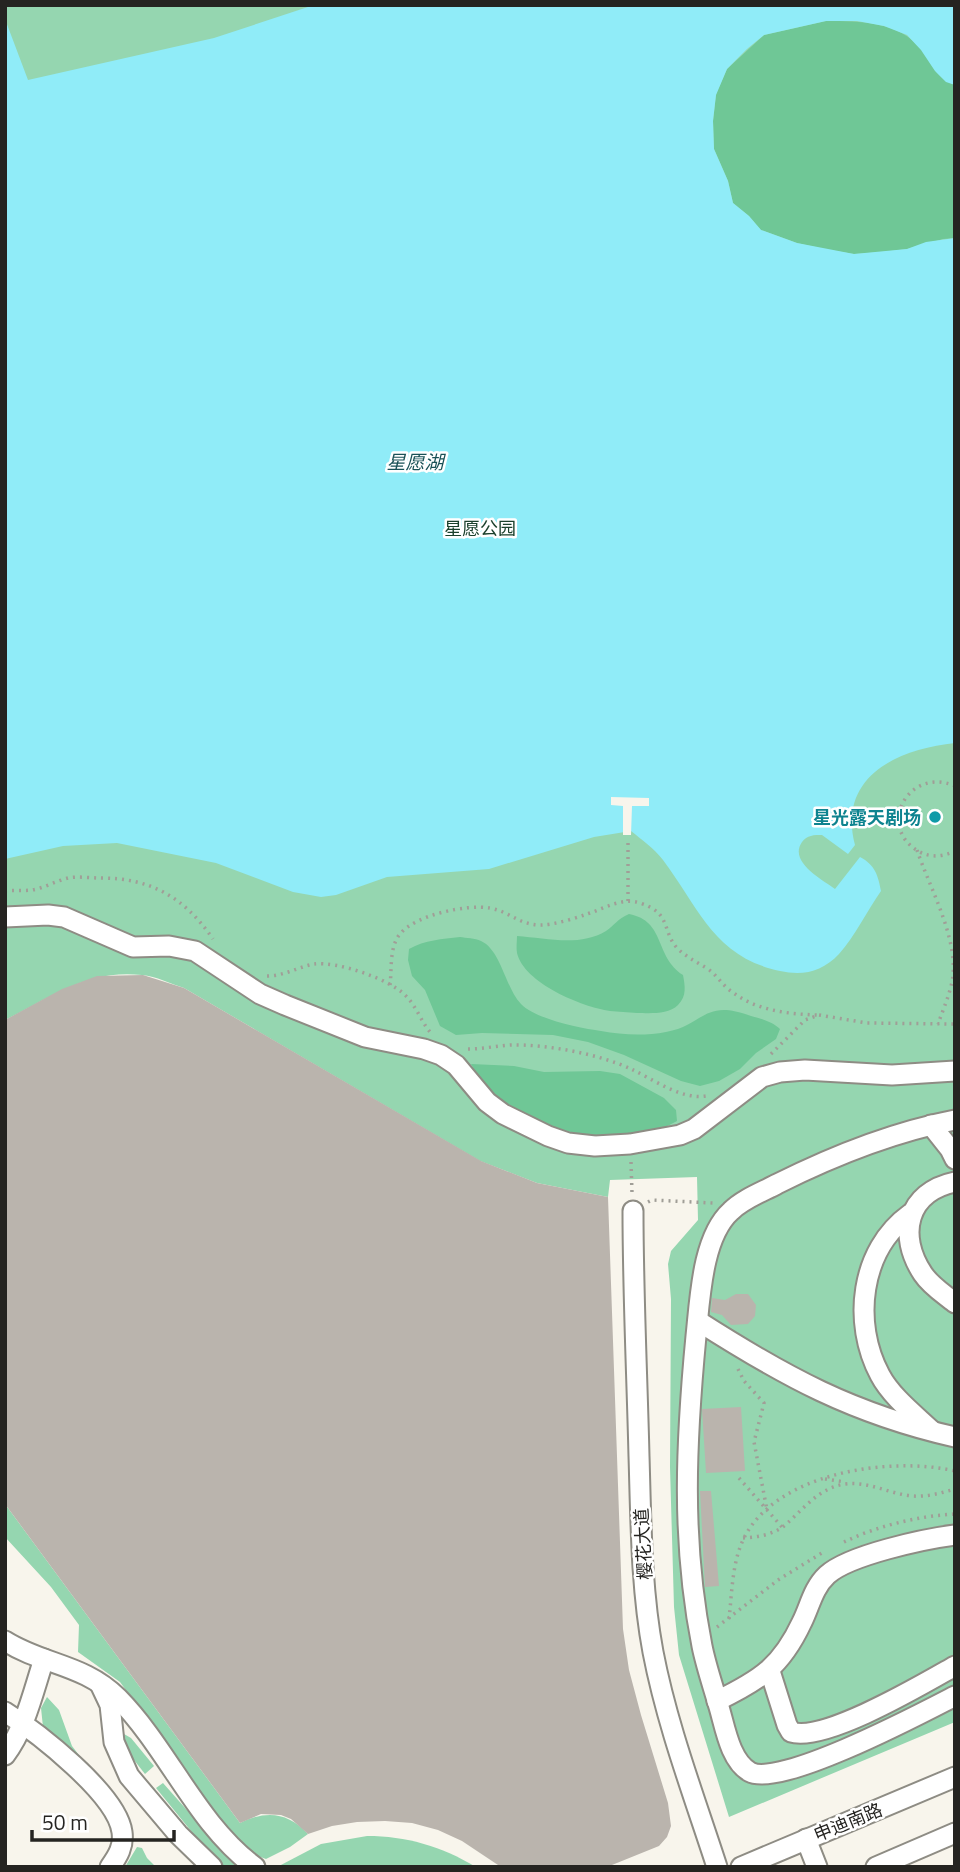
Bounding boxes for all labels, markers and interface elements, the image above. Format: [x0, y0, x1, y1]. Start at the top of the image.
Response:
water label: 星愿湖 [386, 447, 446, 476]
park label: 星愿公园 [444, 515, 516, 542]
place label: 星光露天剧场 [813, 804, 921, 831]
marker: 星光露天剧场 [927, 809, 943, 825]
street label: 樱花大道 [628, 1507, 658, 1581]
street label: 申迪南路 [810, 1796, 886, 1848]
scale bar [32, 1798, 173, 1842]
text: 50 m [42, 1806, 88, 1838]

